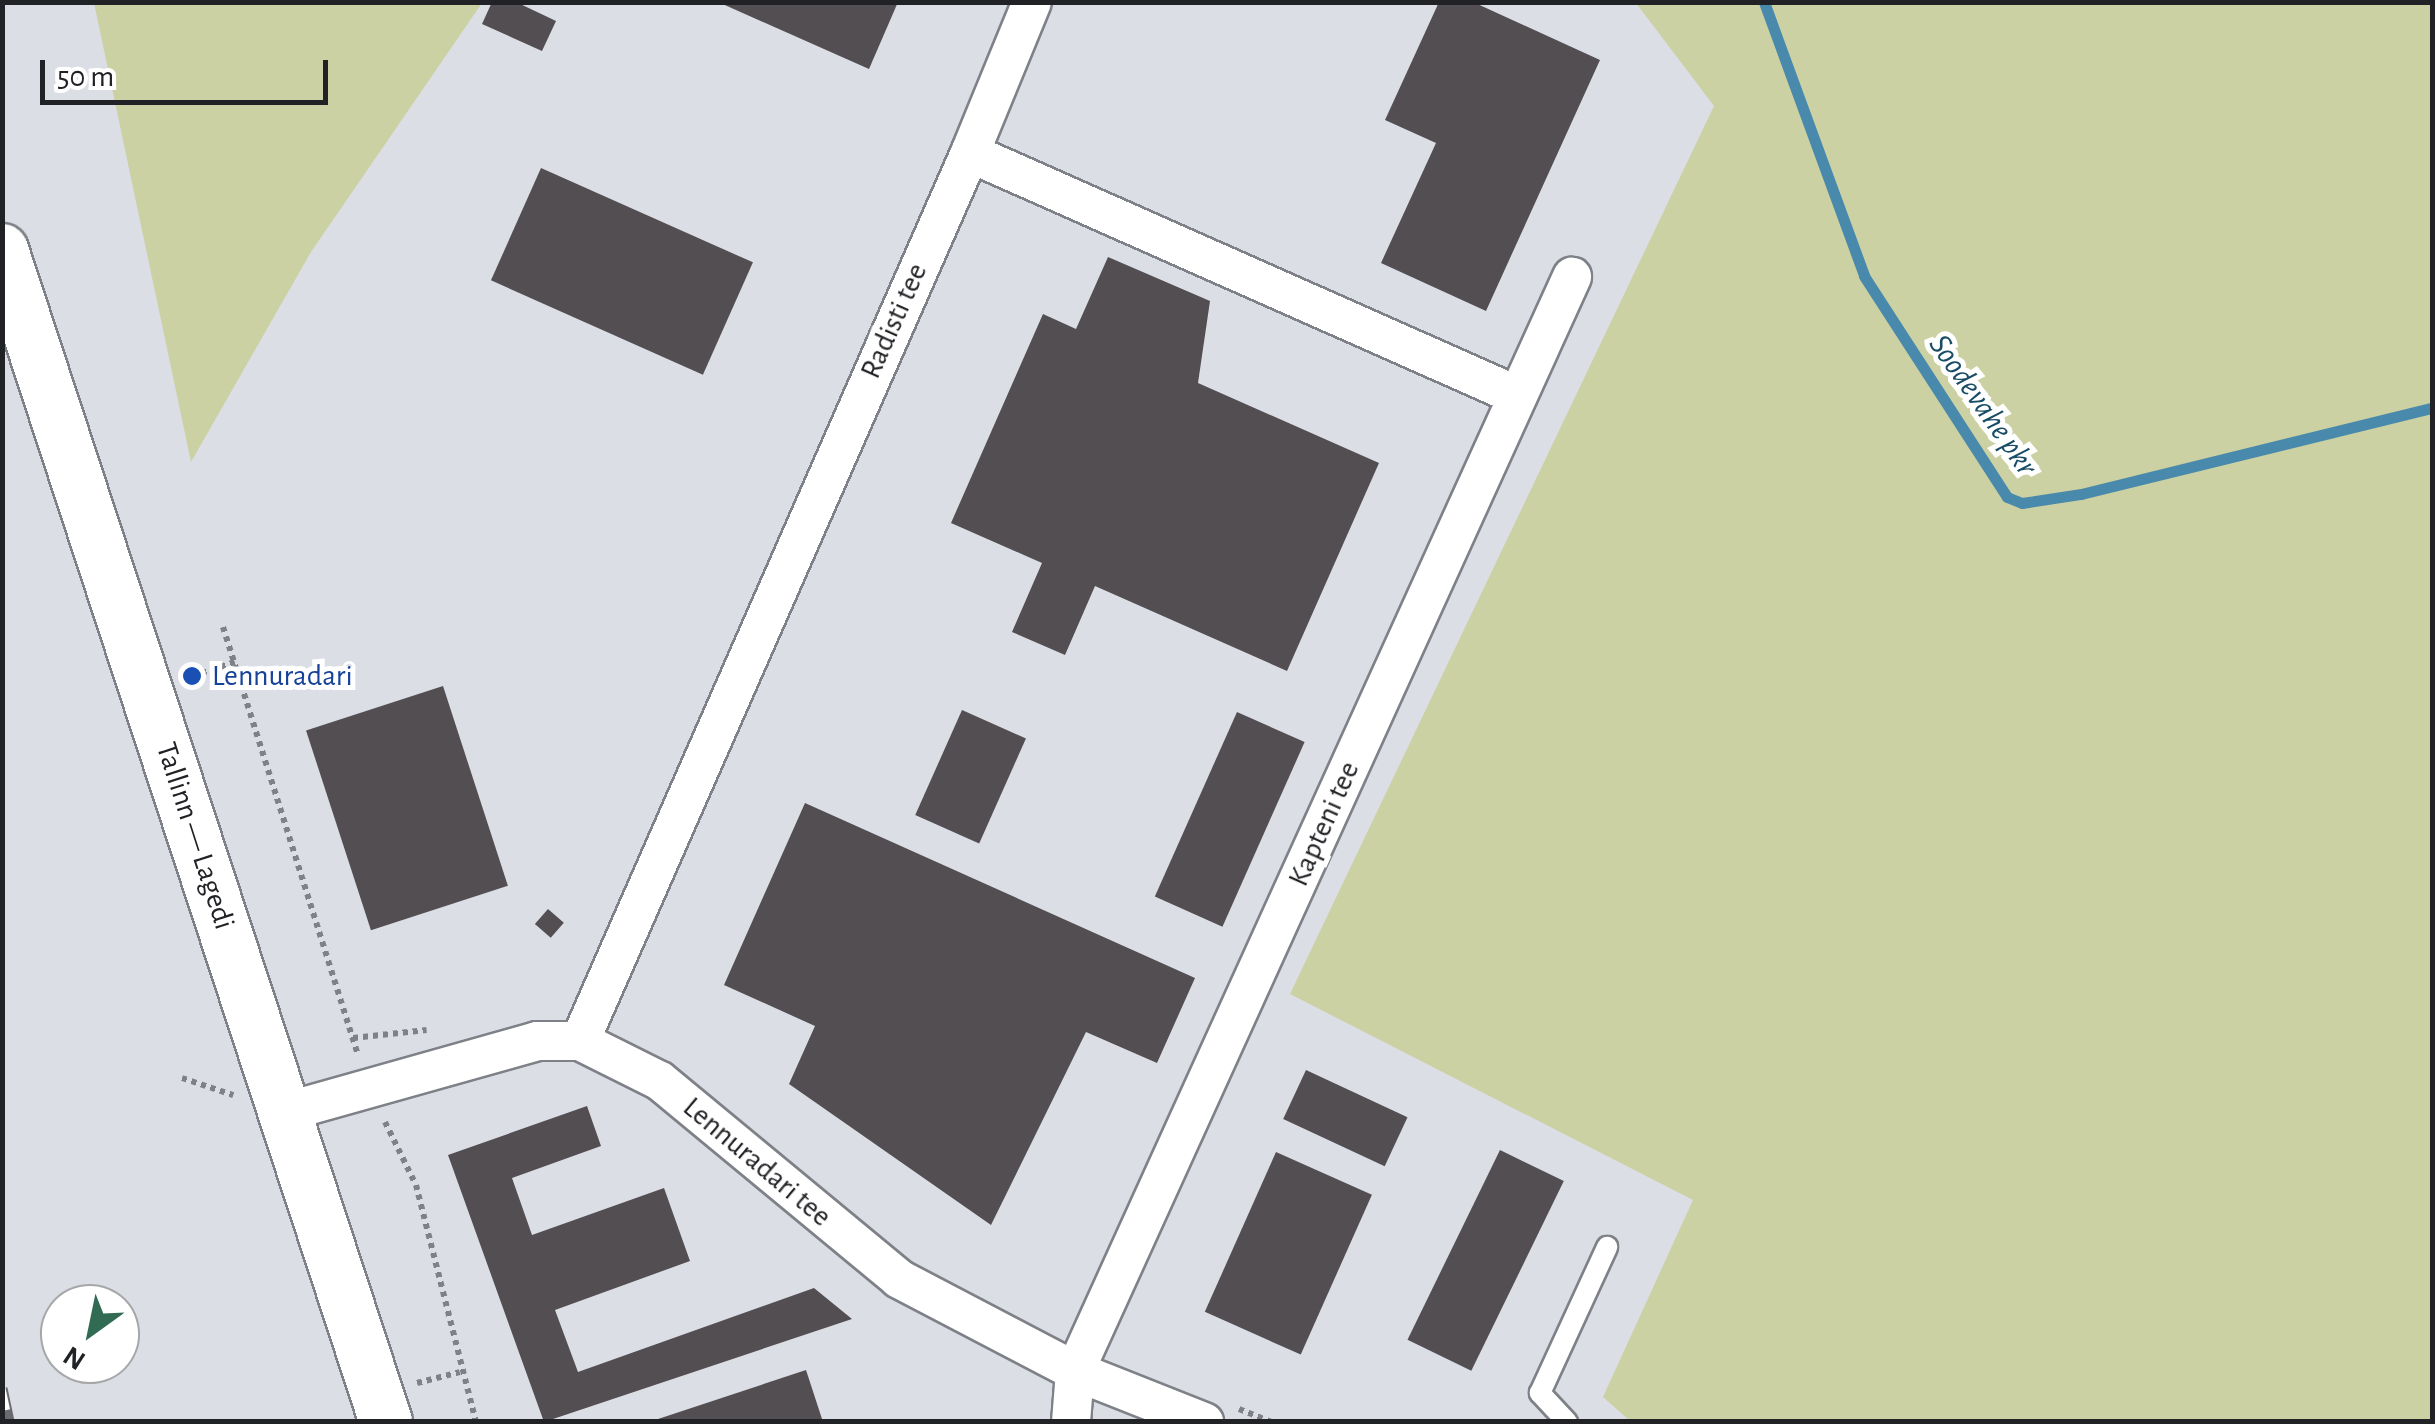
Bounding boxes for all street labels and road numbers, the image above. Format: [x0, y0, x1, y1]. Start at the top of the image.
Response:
street label: Radisti tee [853, 258, 935, 384]
street label: Tallinn — Lagedi [148, 738, 242, 934]
street label: Kapteni tee [1281, 756, 1367, 892]
street label: Lennuradari tee [675, 1090, 839, 1234]

